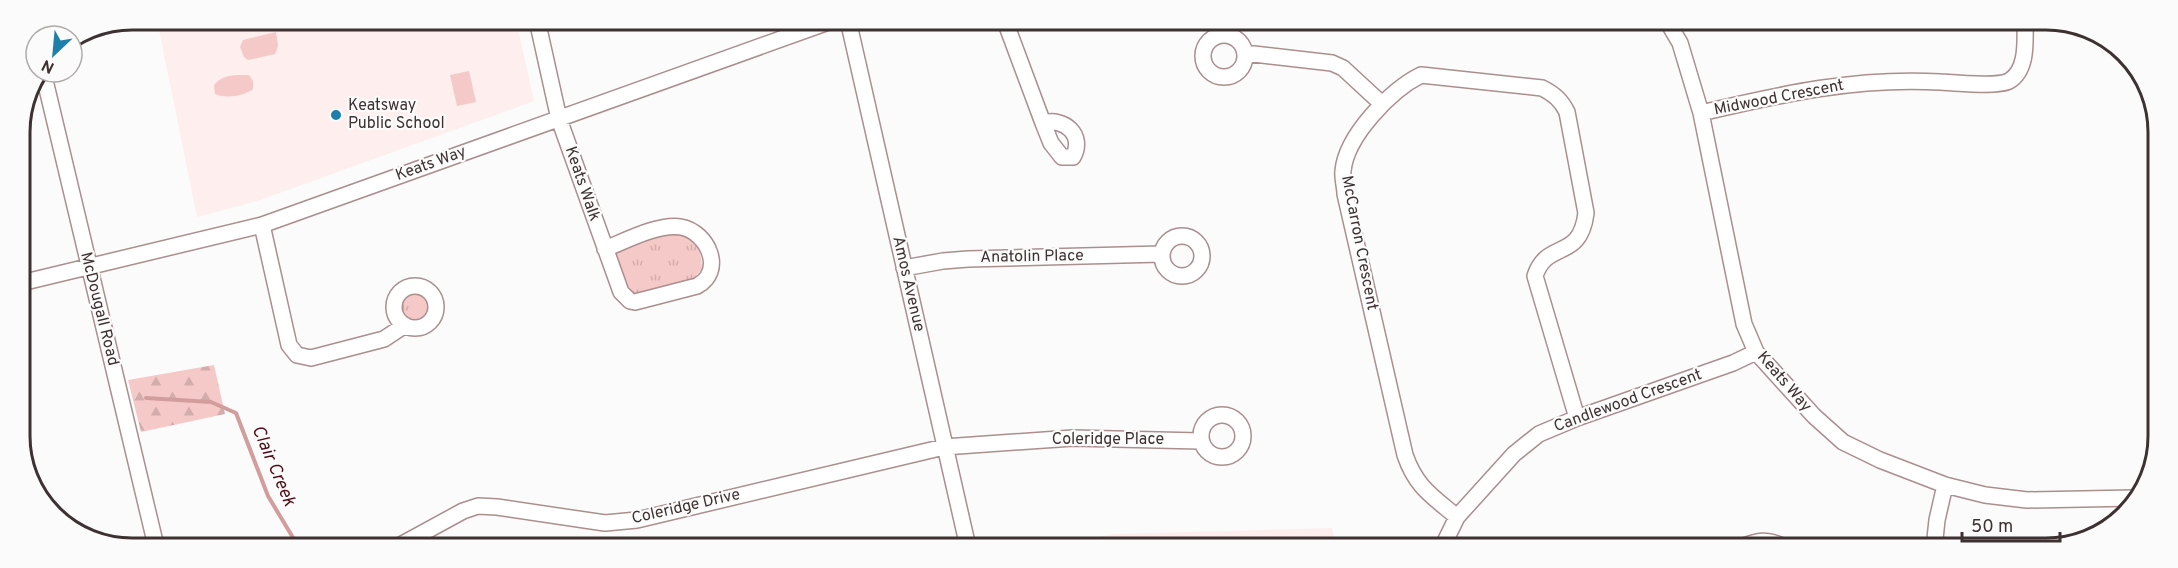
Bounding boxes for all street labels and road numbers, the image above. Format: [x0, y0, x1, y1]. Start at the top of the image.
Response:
street label: Midwood Crescent [1712, 76, 1846, 120]
street label: Keats Way [393, 142, 469, 186]
street label: Keats Walk [560, 144, 604, 224]
street label: McCarron Crescent [1336, 174, 1382, 312]
street label: Amos Avenue [887, 234, 929, 334]
street label: Anatolin Place [980, 246, 1084, 268]
street label: McDougall Road [75, 250, 123, 368]
street label: Keats Way [1752, 348, 1816, 416]
street label: Candlewood Crescent [1551, 365, 1705, 437]
street label: Coleridge Place [1052, 430, 1164, 450]
street label: Coleridge Drive [630, 485, 742, 529]

